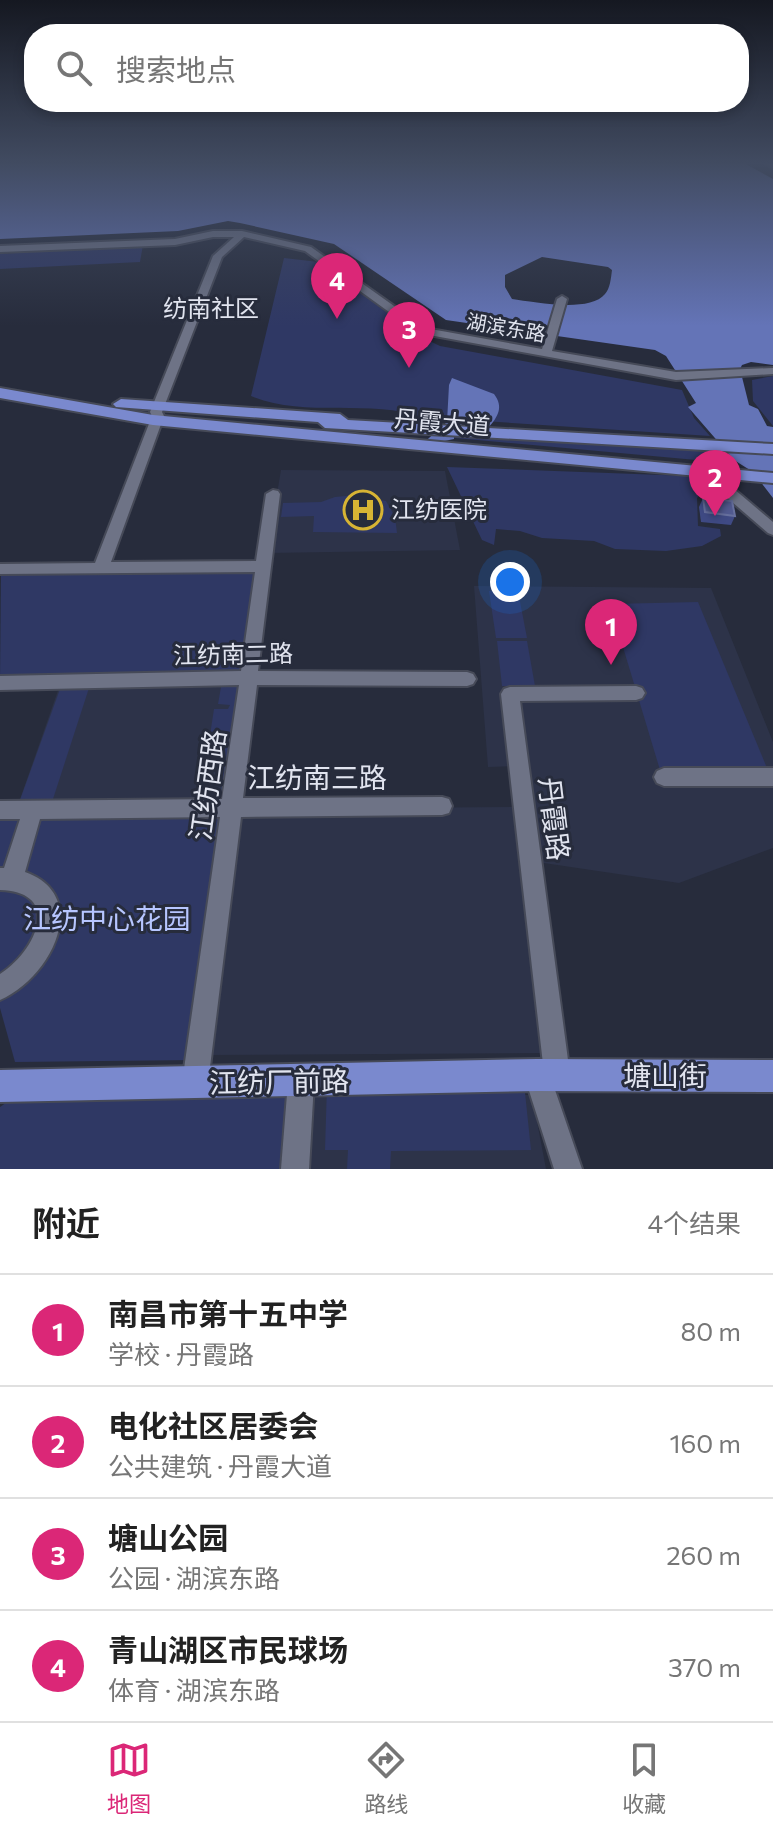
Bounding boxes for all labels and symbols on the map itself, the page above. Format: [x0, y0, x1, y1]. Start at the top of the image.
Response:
pin: 4 [311, 253, 363, 319]
district label: 纺南社区 [163, 293, 259, 322]
pin: 3 [383, 302, 435, 368]
street label: 湖滨东路 [465, 308, 548, 346]
street label: 丹霞大道 [393, 403, 491, 440]
pin: 2 [689, 450, 741, 516]
hospital icon: 江纺医院 [342, 489, 384, 531]
place label: 江纺医院 [391, 494, 487, 523]
your location [490, 562, 530, 602]
pin: 1 [585, 599, 637, 665]
street label: 江纺南二路 [173, 638, 293, 669]
street label: 江纺西路 [182, 727, 232, 843]
street label: 江纺南三路 [247, 760, 387, 794]
street label: 丹霞路 [533, 775, 577, 863]
park label: 江纺中心花园 [23, 901, 191, 935]
street label: 塘山街 [623, 1058, 707, 1092]
street label: 江纺厂前路 [209, 1063, 349, 1099]

